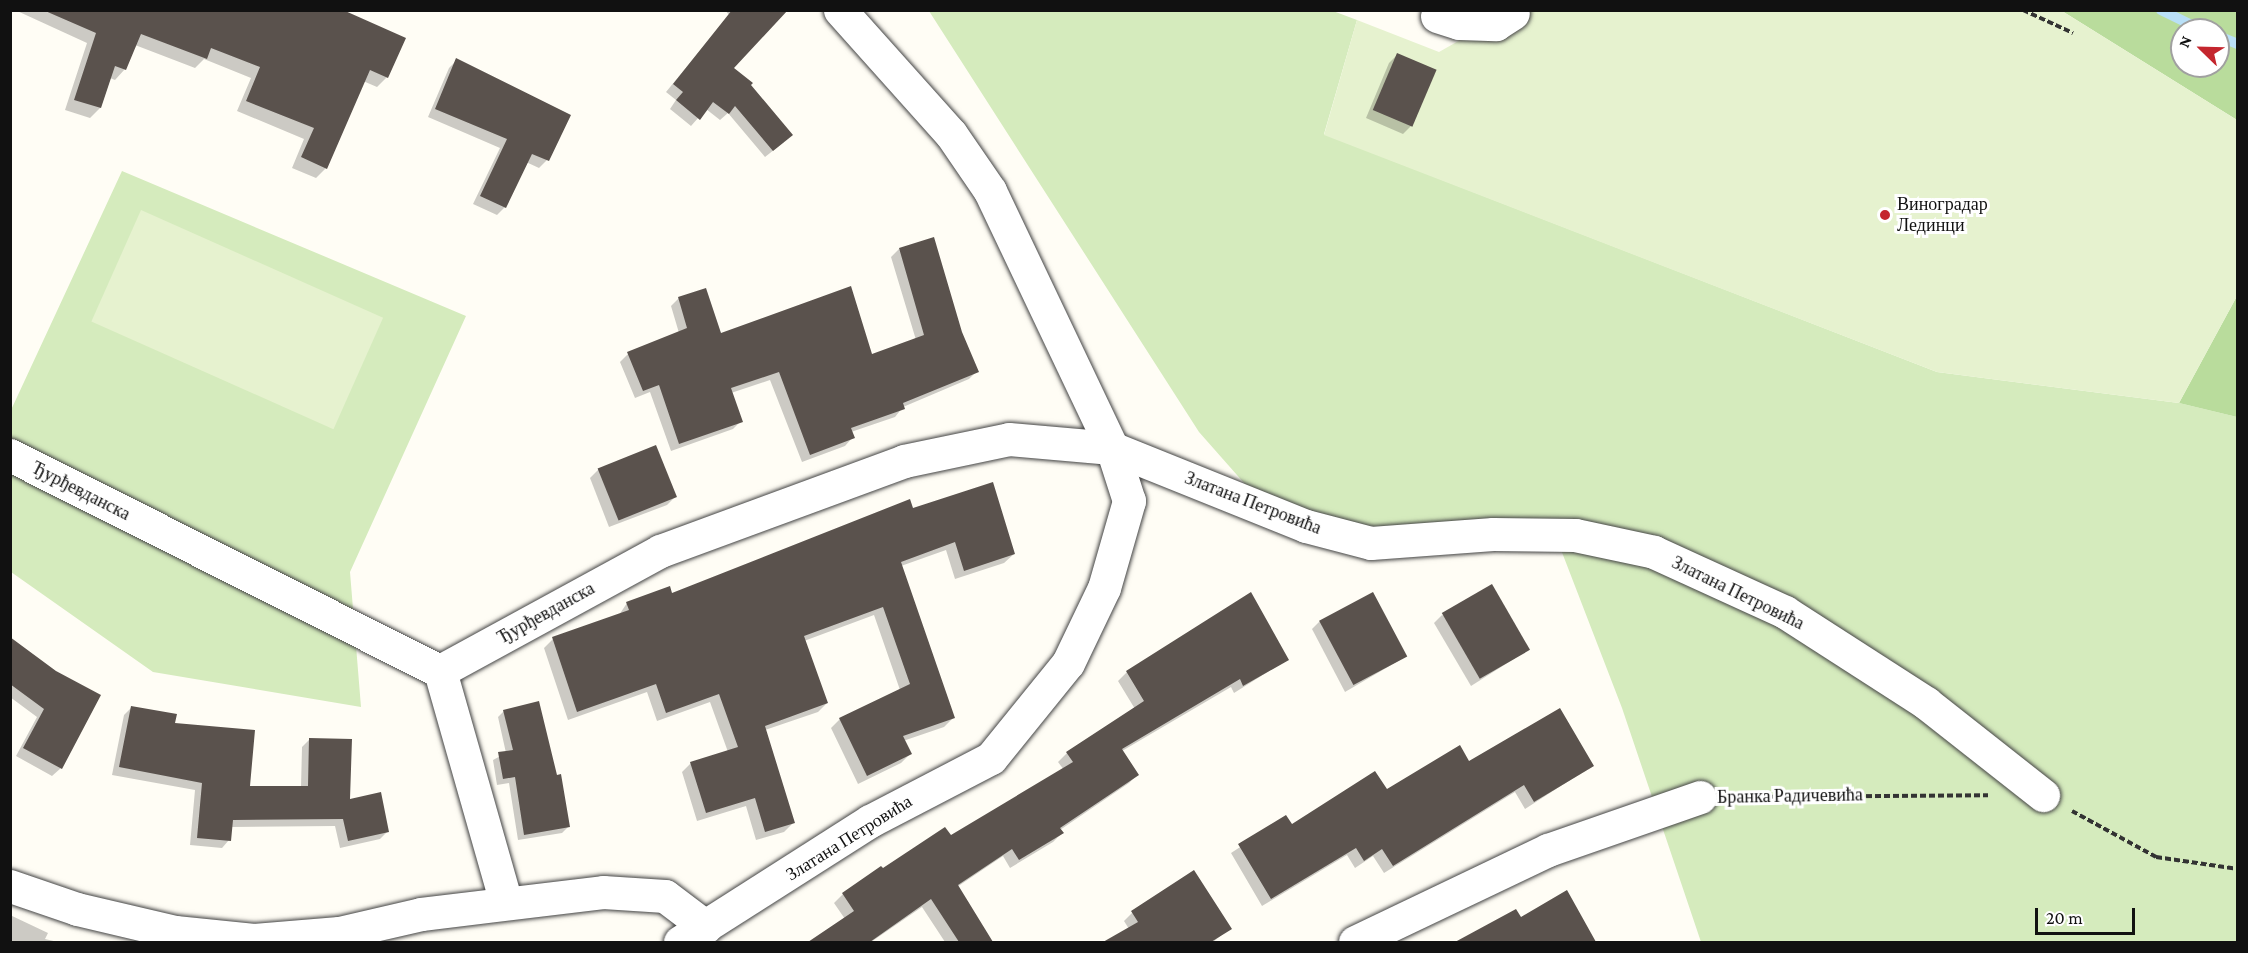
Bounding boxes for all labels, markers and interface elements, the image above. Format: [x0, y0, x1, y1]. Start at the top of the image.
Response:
north arrow [2170, 18, 2230, 78]
text: N [2175, 33, 2195, 50]
place label: Виноградар Лединци [1897, 194, 1988, 236]
marker: Виноградар Лединци [1878, 208, 1892, 222]
street label: Ђурђевданска [28, 457, 134, 525]
street label: Златана Петровића [1182, 467, 1324, 539]
street label: Златана Петровића [1668, 552, 1808, 634]
street label: Ђурђевданска [494, 577, 598, 649]
street label: Бранка Радичевића [1717, 784, 1863, 808]
street label: Златана Петровића [782, 791, 916, 885]
scale bar [2038, 896, 2138, 934]
text: 20 m [2046, 908, 2083, 928]

